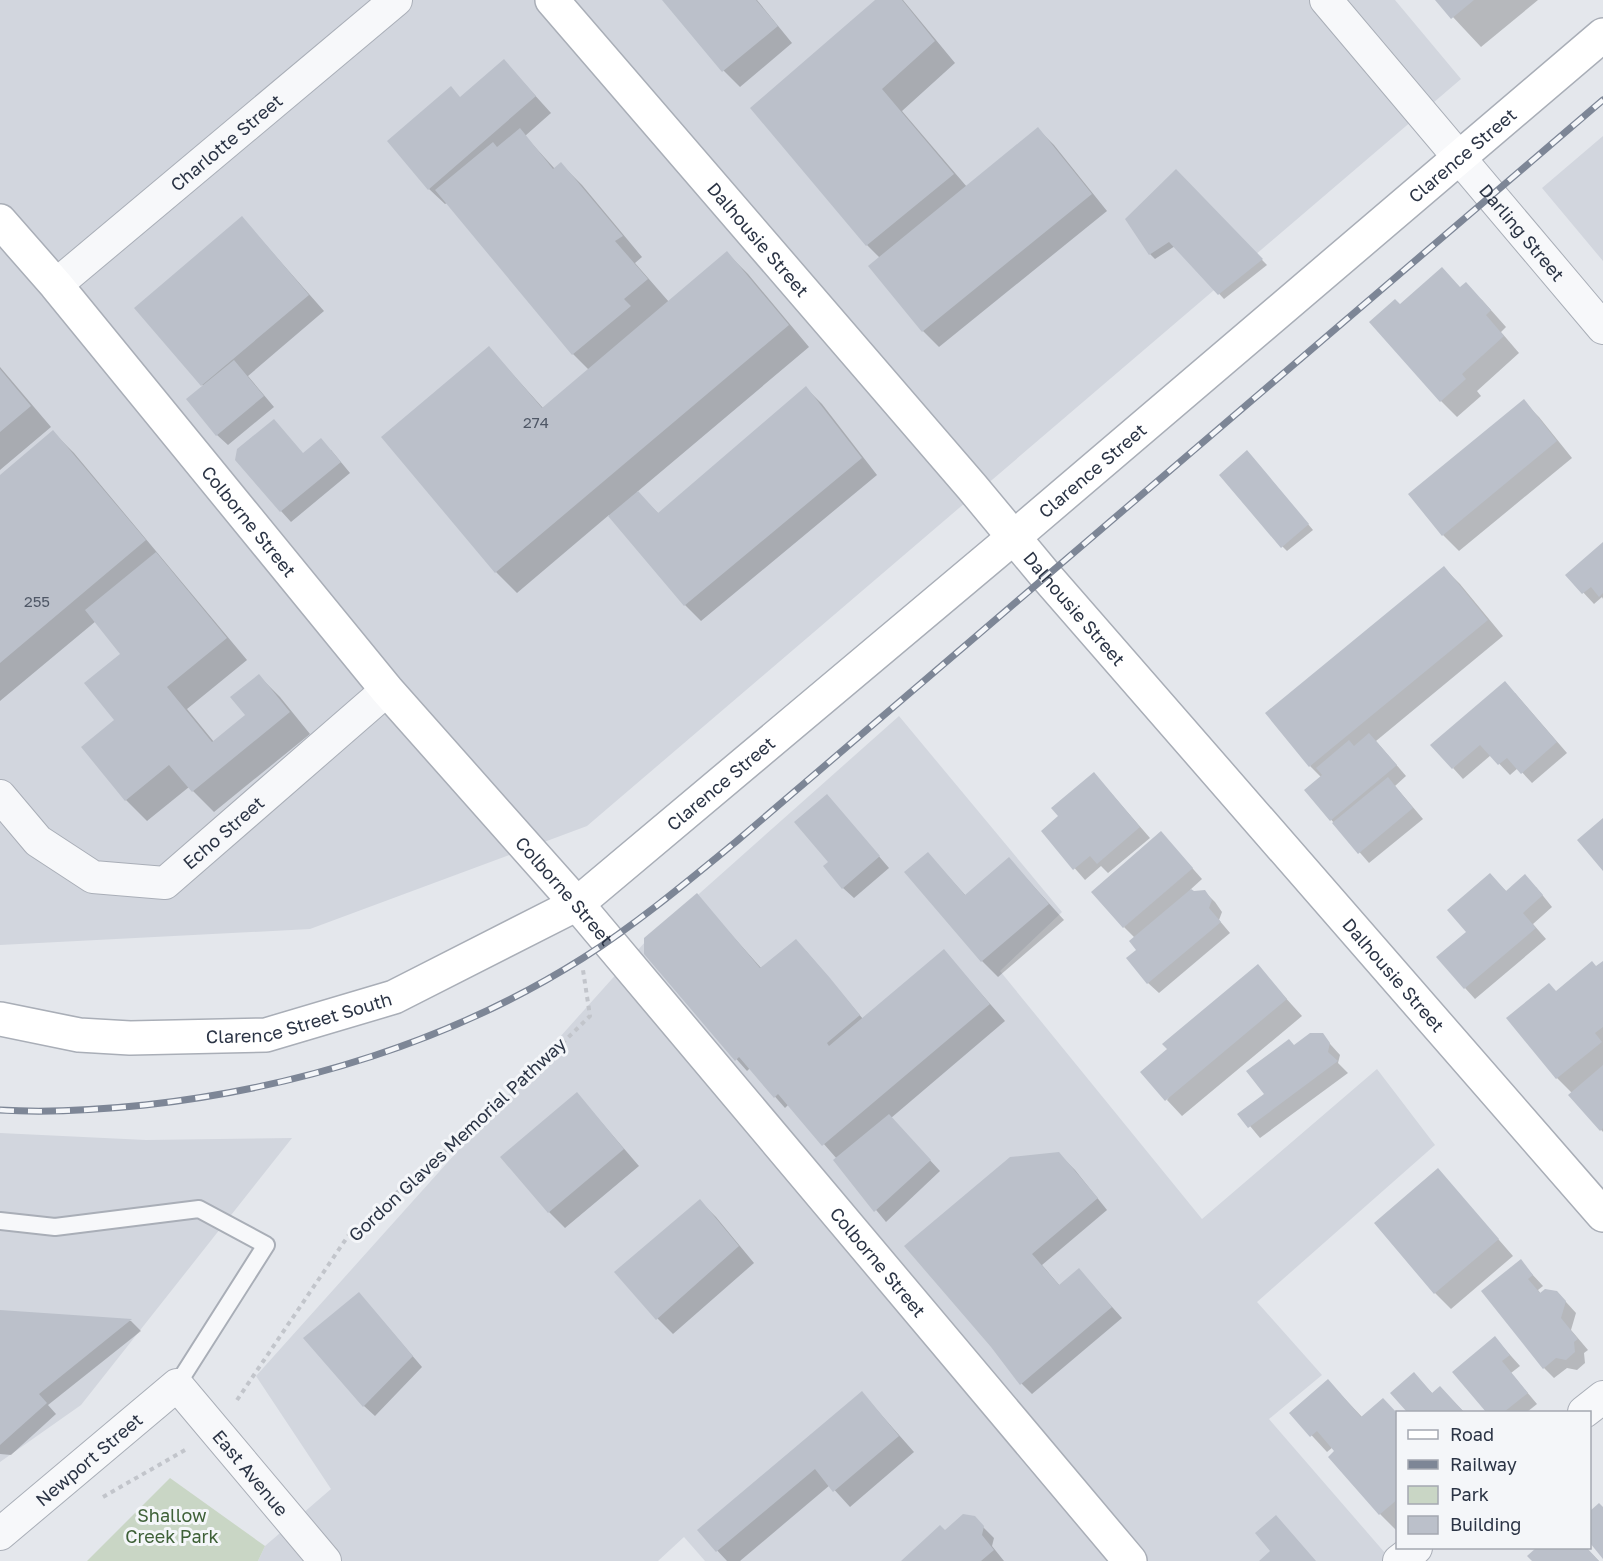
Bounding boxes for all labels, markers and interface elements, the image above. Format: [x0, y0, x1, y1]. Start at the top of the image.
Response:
street label: Charlotte Street [166, 89, 287, 196]
street label: Clarence Street [1404, 103, 1521, 207]
street label: Dalhousie Street [703, 178, 814, 301]
street label: Darling Street [1475, 179, 1569, 285]
house number: 274 [523, 413, 549, 431]
street label: Clarence Street [1034, 418, 1151, 522]
street label: Colborne Street [197, 461, 301, 581]
street label: Dalhousie Street [1019, 547, 1130, 670]
house number: 255 [24, 592, 50, 610]
street label: Clarence Street [662, 732, 779, 835]
street label: Echo Street [178, 791, 268, 874]
street label: Colborne Street [511, 832, 618, 950]
street label: Dalhousie Street [1338, 913, 1449, 1036]
street label: Clarence Street South [206, 987, 394, 1047]
street label: Gordon Glaves Memorial Pathway [344, 1032, 570, 1246]
street label: Colborne Street [826, 1202, 931, 1321]
street label: Newport Street [31, 1408, 147, 1510]
legend [1396, 1411, 1591, 1549]
text: Road [1450, 1423, 1494, 1445]
street label: East Avenue [208, 1425, 293, 1520]
text: Railway [1450, 1453, 1517, 1475]
text: Park [1450, 1483, 1489, 1505]
park label: Shallow Creek Park [125, 1504, 219, 1547]
text: Building [1450, 1513, 1521, 1535]

